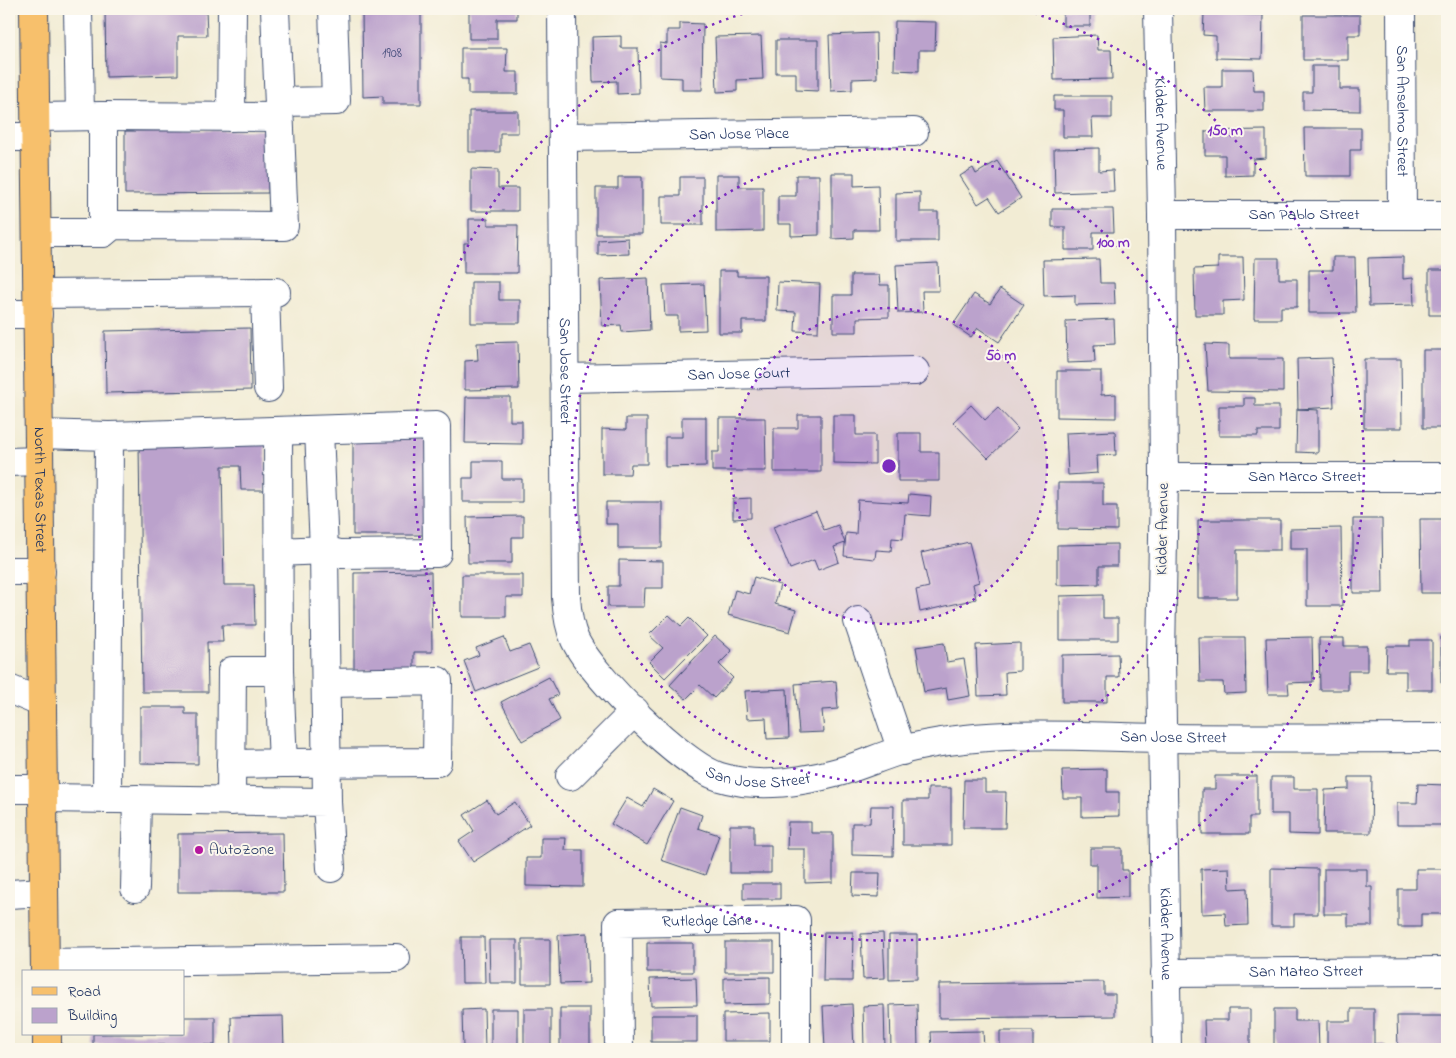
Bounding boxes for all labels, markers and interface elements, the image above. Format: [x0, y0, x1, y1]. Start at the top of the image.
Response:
house number: 1908 [382, 43, 402, 64]
street label: San Anselmo Street [1389, 45, 1414, 178]
street label: Kidder Avenue [1147, 77, 1173, 171]
text: 150 m [1207, 120, 1243, 142]
street label: San Jose Place [689, 122, 790, 147]
street label: San Pablo Street [1248, 203, 1360, 227]
text: 100 m [1096, 232, 1130, 254]
street label: San Jose Street [552, 318, 577, 425]
text: 50 m [986, 345, 1017, 367]
street label: San Jose Court [687, 361, 791, 388]
street label: North Texas Street [27, 427, 52, 554]
centre of rings [880, 457, 898, 475]
street label: San Marco Street [1248, 465, 1363, 489]
street label: Kidder Avenue [1150, 482, 1176, 575]
street label: San Jose Street [1120, 725, 1227, 750]
street label: San Jose Street [701, 760, 813, 795]
place label: AutoZone [209, 838, 275, 862]
marker: AutoZone [193, 844, 205, 856]
street label: Kidder Avenue [1153, 887, 1178, 981]
street label: Rutledge Lane [662, 909, 753, 934]
street label: San Mateo Street [1249, 960, 1364, 984]
legend [22, 970, 185, 1036]
text: Road [68, 981, 101, 1003]
text: Building [67, 1005, 117, 1028]

